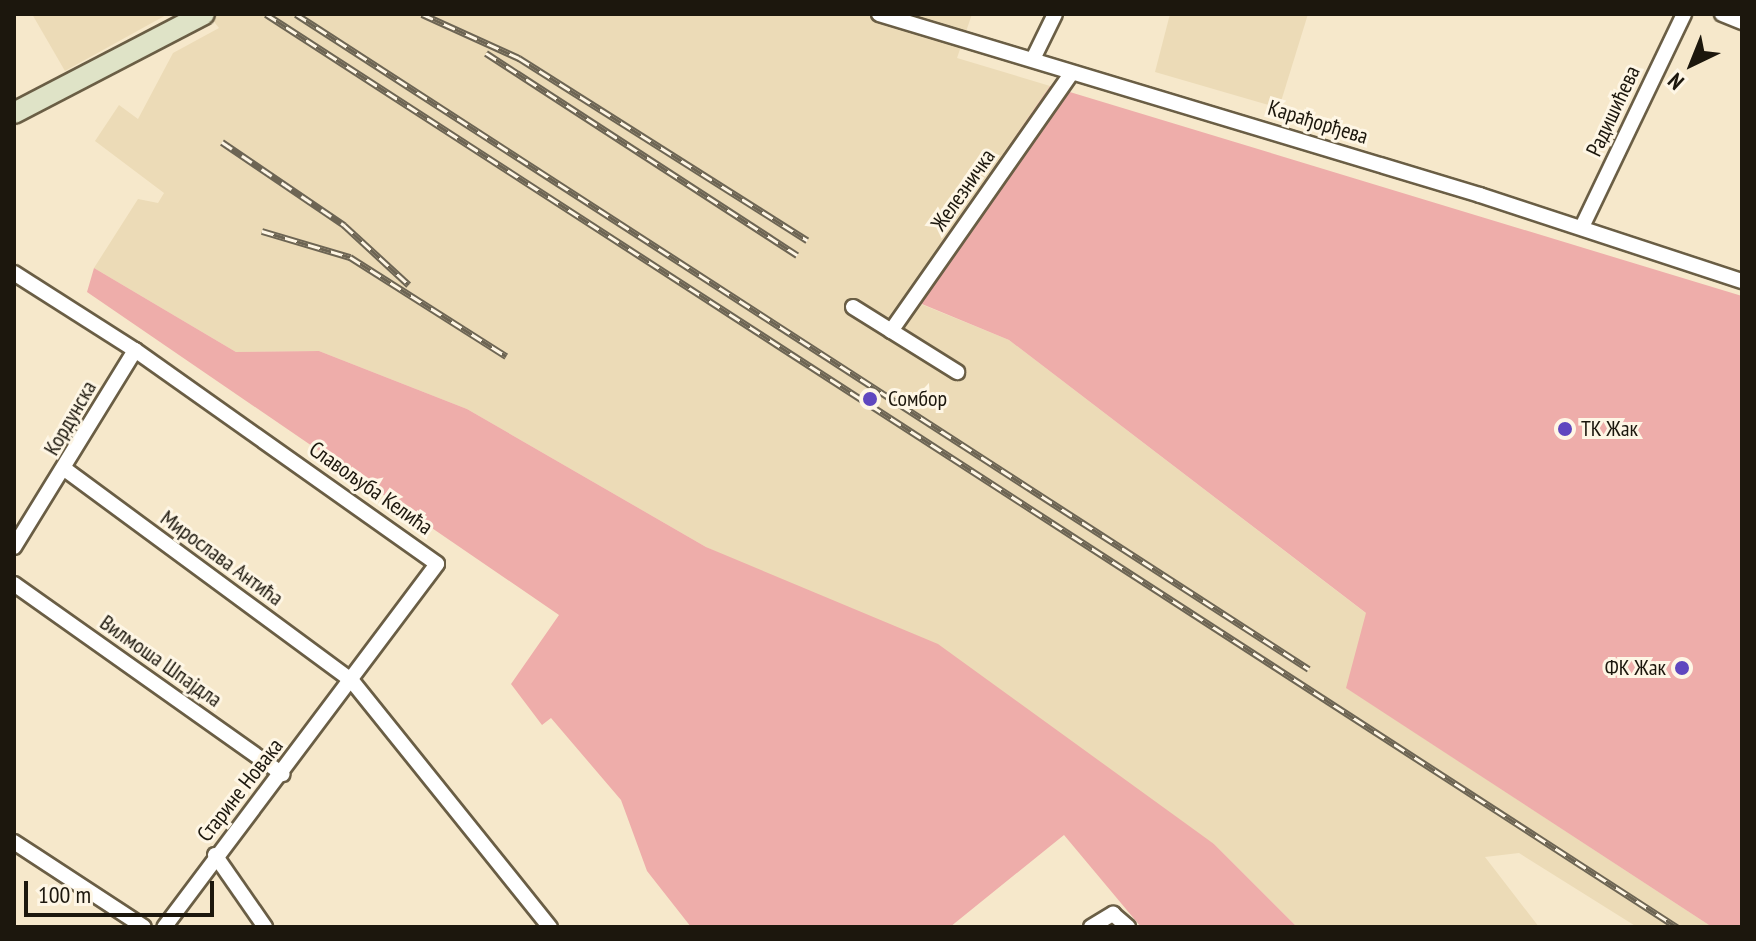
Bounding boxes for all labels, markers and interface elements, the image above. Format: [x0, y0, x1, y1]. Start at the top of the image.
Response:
north arrow [1652, 24, 1732, 104]
street label: Радишићева [1581, 62, 1645, 160]
text: N [1662, 67, 1690, 96]
street label: Карађорђева [1265, 94, 1371, 150]
street label: Железничка [925, 144, 1001, 236]
street label: Кордунска [38, 376, 102, 460]
place label: Сомбор [888, 386, 947, 412]
marker: Сомбор [859, 388, 881, 410]
place label: ТК Жак [1581, 416, 1638, 442]
marker: ТК Жак [1556, 420, 1574, 438]
street label: Славољуба Келића [304, 436, 438, 540]
street label: Мирослава Антића [155, 504, 289, 612]
street label: Вилмоша Шпајдла [95, 609, 227, 713]
place label: ФК Жак [1605, 655, 1666, 681]
marker: ФК Жак [1673, 659, 1691, 677]
street label: Старине Новака [192, 733, 288, 847]
scale bar [28, 865, 218, 915]
text: 100 m [38, 879, 91, 910]

